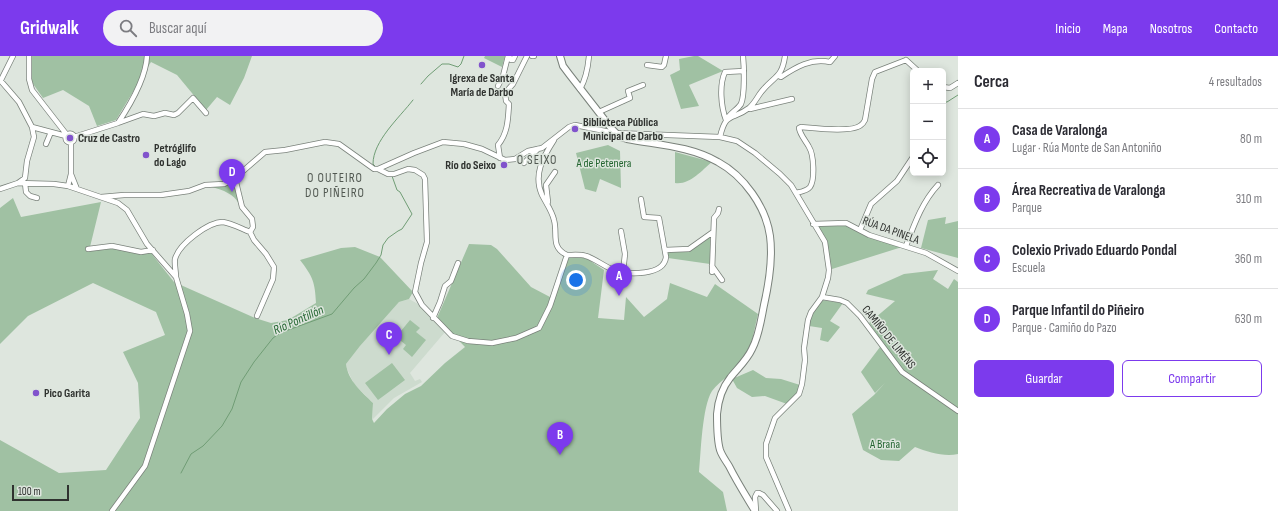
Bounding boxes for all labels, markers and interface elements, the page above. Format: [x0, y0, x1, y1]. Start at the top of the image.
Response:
search box [103, 10, 383, 46]
text: Gridwalk [20, 17, 79, 40]
icon: search [117, 17, 139, 39]
text: Buscar aquí [149, 19, 207, 38]
text: Inicio [1055, 20, 1081, 37]
text: Mapa [1103, 20, 1128, 37]
text: Nosotros [1150, 20, 1192, 37]
text: Contacto [1214, 20, 1258, 37]
marker: Igrexa de Santa María de Darbo [477, 60, 487, 70]
map controls [910, 68, 946, 176]
button: + [910, 68, 946, 104]
place label: Igrexa de Santa María de Darbo [450, 71, 514, 100]
text: Cerca [974, 72, 1009, 92]
text: 4 resultados [1209, 74, 1262, 90]
button: − [910, 104, 946, 140]
place label: Biblioteca Pública Municipal de Darbo [583, 115, 663, 144]
text: Casa de Varalonga [1012, 121, 1107, 140]
marker: Biblioteca Pública Municipal de Darbo [570, 124, 580, 134]
place label: Cruz de Castro [78, 131, 140, 146]
text: A [984, 131, 990, 147]
text: 80 m [1240, 131, 1262, 147]
marker: Cruz de Castro [65, 133, 75, 143]
button: locate [910, 140, 946, 176]
text: Lugar · Rúa Monte de San Antoniño [1012, 140, 1162, 156]
place label: Petróglifo do Lago [154, 141, 196, 170]
marker: Petróglifo do Lago [141, 150, 151, 160]
district label: O SEIXO [517, 152, 557, 168]
park label: A de Petenera [576, 156, 632, 171]
place label: Río do Seixo [445, 158, 496, 173]
pin: D [219, 159, 245, 192]
marker: Río do Seixo [499, 160, 509, 170]
district label: O OUTEIRO DO PIÑEIRO [305, 170, 365, 201]
text: Área Recreativa de Varalonga [1012, 181, 1165, 200]
text: B [984, 191, 990, 207]
text: 310 m [1236, 191, 1262, 207]
text: Parque [1012, 200, 1042, 216]
street label: RÚA DA PINELA [860, 213, 922, 248]
text: Colexio Privado Eduardo Pondal [1012, 241, 1177, 260]
text: C [984, 251, 990, 267]
text: 360 m [1235, 251, 1262, 267]
text: Escuela [1012, 260, 1045, 276]
pin: A [606, 263, 632, 296]
your location [566, 270, 586, 290]
text: Parque Infantil do Piñeiro [1012, 301, 1144, 320]
water label: Río Pontillón [271, 302, 327, 338]
street label: CAMIÑO DE LIMÉNS [858, 303, 919, 372]
text: D [984, 311, 990, 327]
text: 630 m [1235, 311, 1262, 327]
text: Parque · Camiño do Pazo [1012, 320, 1117, 336]
pin: C [376, 322, 402, 355]
button: Guardar [974, 360, 1114, 397]
button: Compartir [1122, 360, 1262, 397]
place label: Pico Garita [44, 386, 90, 401]
marker: Pico Garita [31, 388, 41, 398]
pin: B [547, 422, 573, 455]
park label: A Braña [869, 437, 900, 452]
scale bar [12, 483, 69, 502]
text: 100 m [18, 485, 40, 498]

